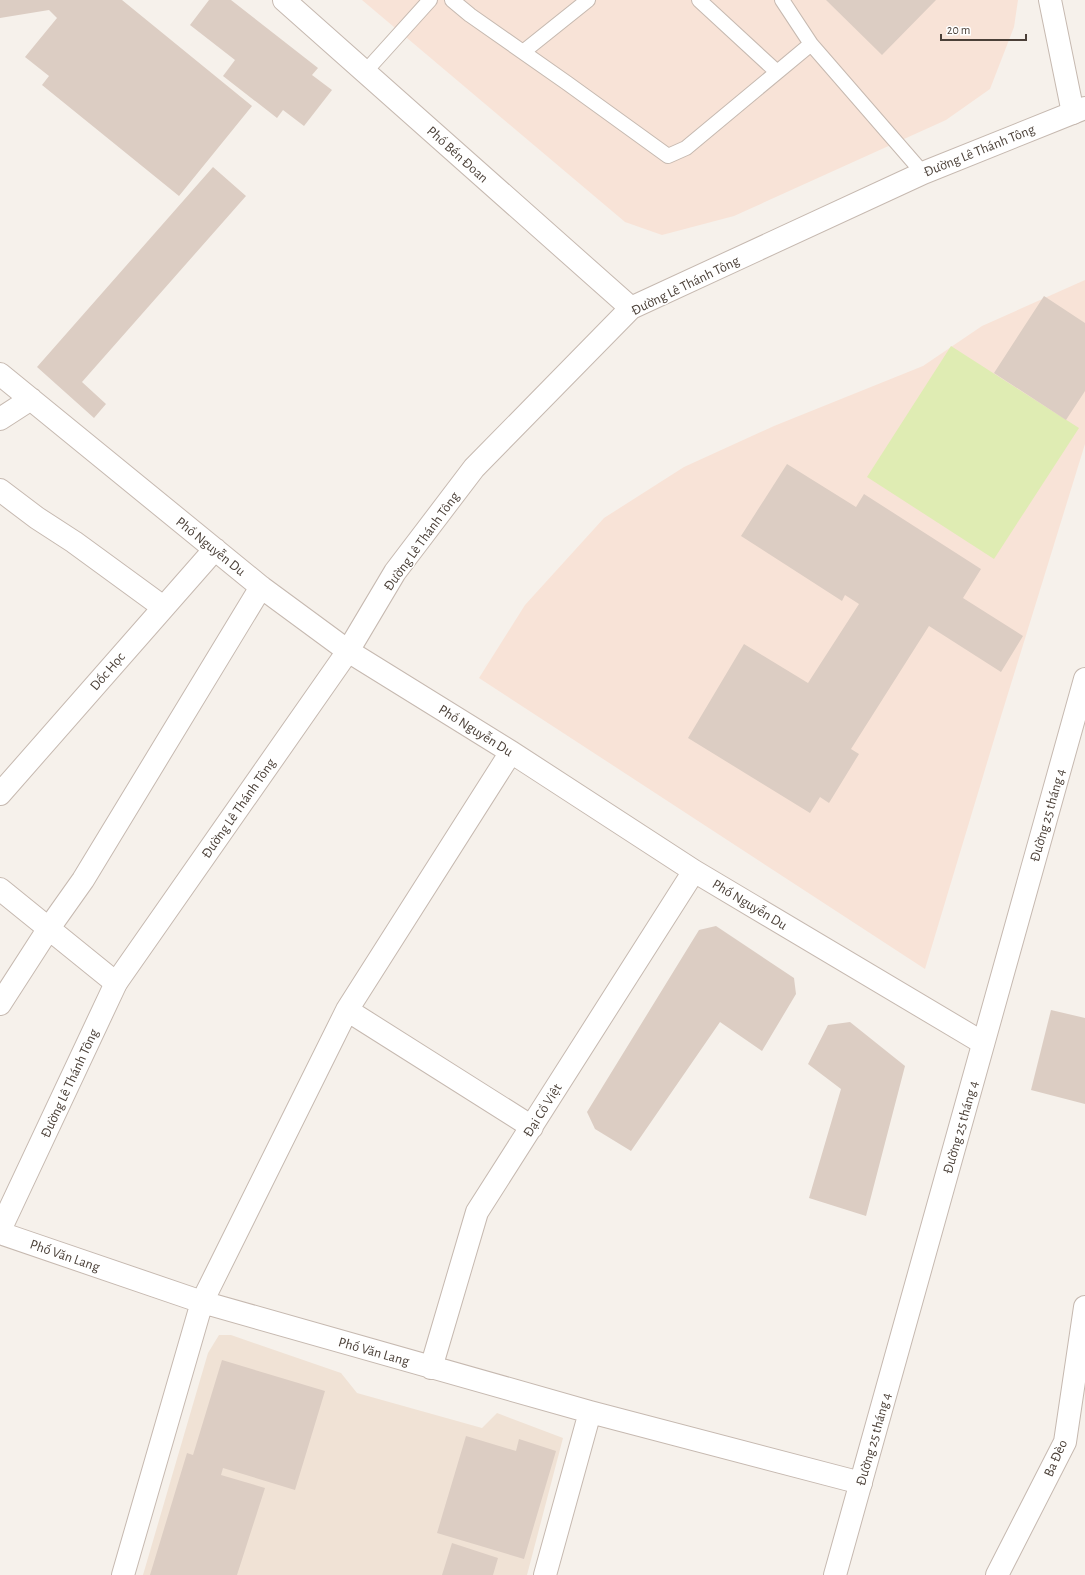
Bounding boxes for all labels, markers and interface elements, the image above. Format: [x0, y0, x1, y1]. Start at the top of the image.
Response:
scale bar [941, 16, 1026, 42]
text: 20 m [947, 24, 970, 36]
street label: Đường Lê Thánh Tông [922, 122, 1037, 180]
street label: Phố Bến Đoan [424, 123, 491, 186]
street label: Đường Lê Thánh Tông [629, 254, 742, 318]
street label: Đường Lê Thánh Tông [381, 489, 462, 594]
street label: Phố Nguyễn Du [173, 513, 249, 579]
street label: Dốc Học [87, 649, 128, 693]
street label: Phố Nguyễn Du [436, 701, 516, 759]
street label: Đường Lê Thánh Tông [199, 756, 279, 861]
street label: Đường 25 tháng 4 [1028, 767, 1068, 863]
street label: Phố Nguyễn Du [710, 875, 790, 933]
street label: Đường Lê Thánh Tông [39, 1027, 101, 1140]
street label: Đường 25 tháng 4 [941, 1079, 981, 1175]
street label: Đại Cồ Việt [520, 1080, 565, 1140]
street label: Phố Văn Lang [28, 1237, 102, 1274]
street label: Phố Văn Lang [337, 1334, 411, 1369]
street label: Đường 25 tháng 4 [854, 1391, 894, 1487]
street label: Ba Đèo [1042, 1438, 1070, 1479]

